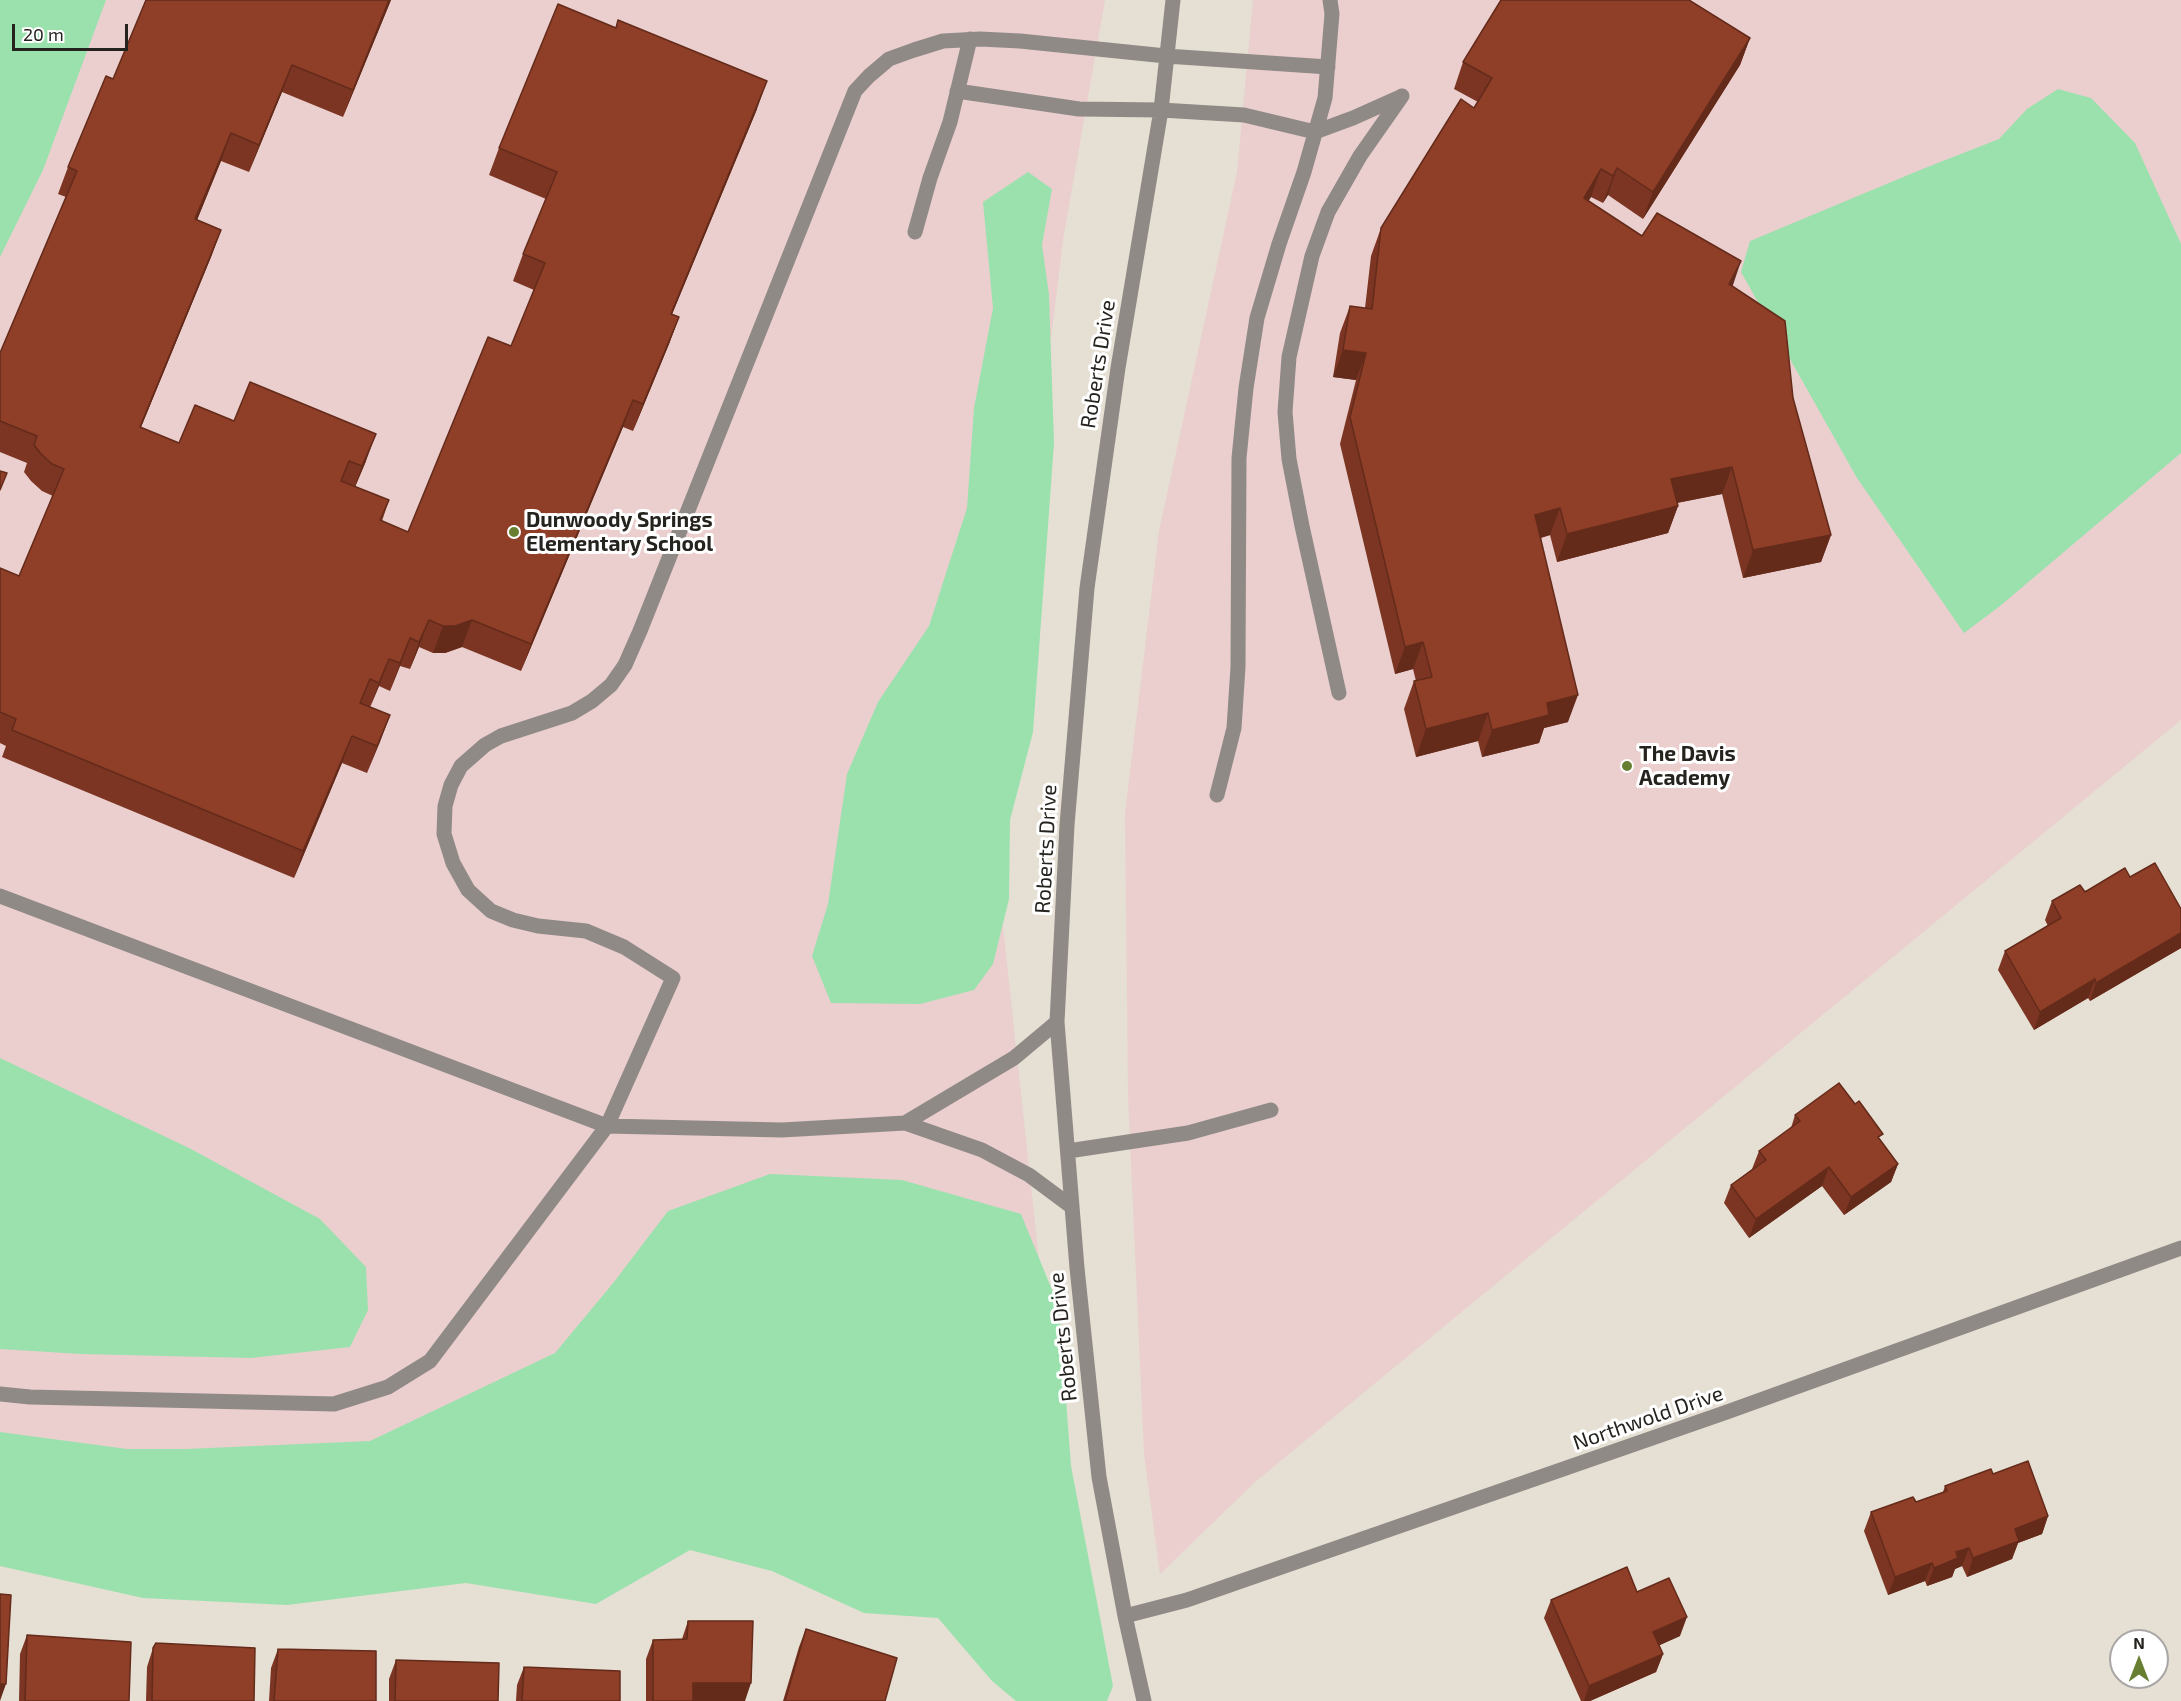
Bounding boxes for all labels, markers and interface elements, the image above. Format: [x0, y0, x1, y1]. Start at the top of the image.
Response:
scale bar [15, 12, 130, 50]
text: 20 m [23, 23, 64, 45]
street label: Roberts Drive [1075, 298, 1121, 430]
place label: Dunwoody Springs Elementary School [526, 507, 713, 557]
marker: Dunwoody Springs Elementary School [507, 525, 521, 539]
place label: The Davis Academy [1639, 741, 1736, 791]
marker: The Davis Academy [1620, 759, 1634, 773]
street label: Roberts Drive [1030, 784, 1062, 914]
street label: Roberts Drive [1044, 1271, 1082, 1403]
street label: Northwold Drive [1570, 1380, 1726, 1456]
north arrow [2109, 1629, 2169, 1689]
text: N [2133, 1633, 2145, 1652]

